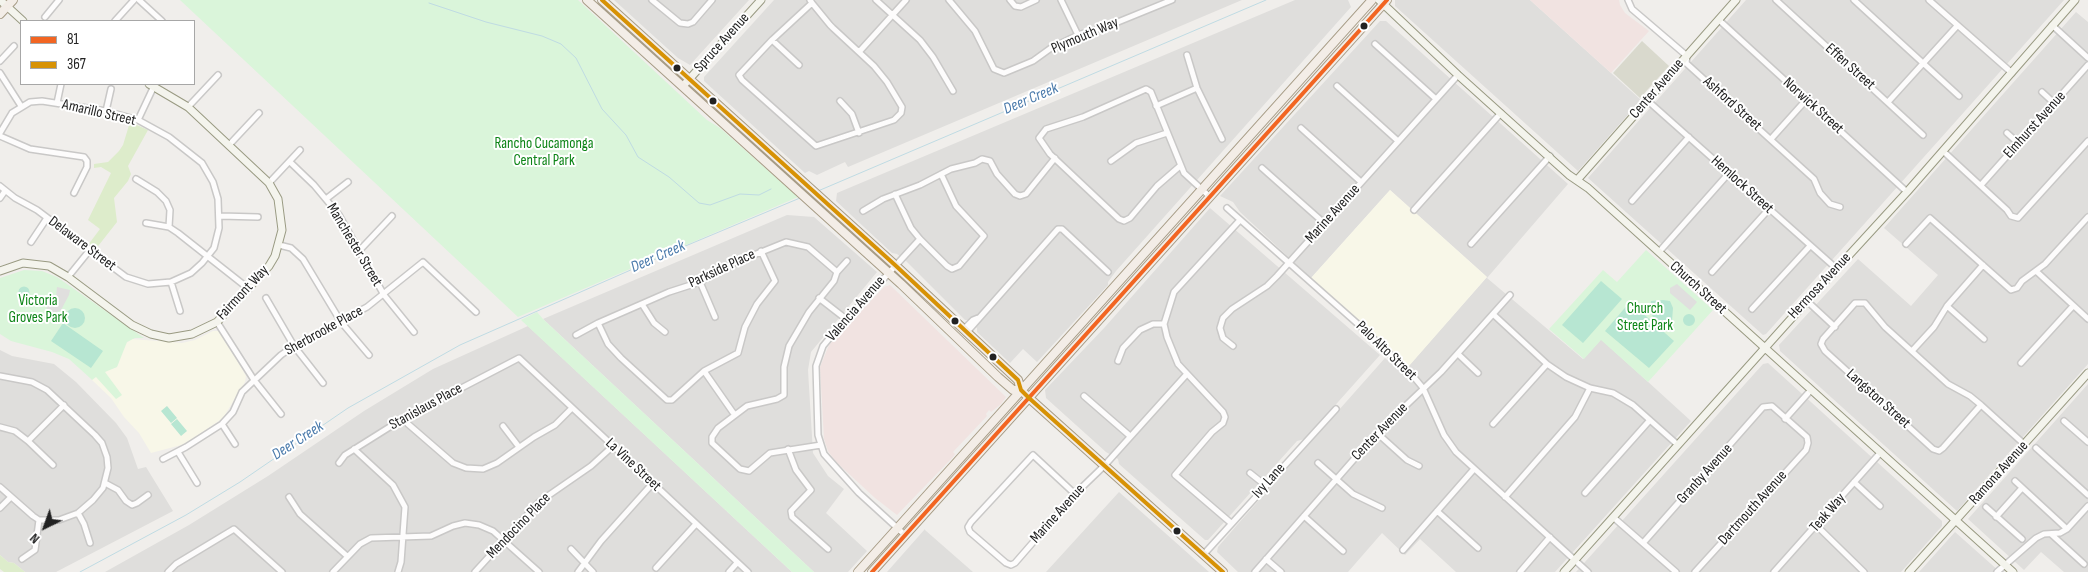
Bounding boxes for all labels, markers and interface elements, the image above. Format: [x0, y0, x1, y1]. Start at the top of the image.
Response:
street label: Spruce Avenue [690, 9, 754, 77]
street label: Plymouth Way [1049, 14, 1121, 58]
legend [20, 20, 195, 85]
unlabelled marker [1359, 21, 1369, 31]
text: 81 [67, 30, 79, 49]
street label: Effen Street [1821, 40, 1879, 94]
text: 367 [67, 55, 86, 74]
street label: Center Avenue [1626, 55, 1688, 123]
unlabelled marker [672, 63, 682, 73]
street label: Ashford Street [1699, 73, 1765, 135]
street label: Norwick Street [1779, 74, 1847, 138]
water label: Deer Creek [1001, 79, 1061, 119]
street label: Elmhurst Avenue [2000, 88, 2070, 162]
street label: Amarillo Street [60, 96, 138, 130]
unlabelled marker [708, 96, 718, 106]
park label: Rancho Cucamonga Central Park [495, 135, 593, 170]
street label: Hemlock Street [1707, 152, 1777, 218]
street label: Marine Avenue [1302, 181, 1364, 247]
street label: Manchester Street [322, 200, 386, 290]
street label: Delaware Street [45, 213, 119, 275]
water label: Deer Creek [628, 237, 688, 277]
street label: Parkside Place [686, 246, 758, 292]
street label: Hermosa Avenue [1785, 249, 1855, 323]
street label: Church Street [1666, 258, 1730, 318]
street label: Fairmont Way [213, 262, 273, 324]
street label: Valencia Avenue [823, 273, 889, 345]
park label: Victoria Groves Park [8, 292, 68, 327]
park label: Church Street Park [1617, 300, 1673, 335]
street label: Sherbrooke Place [282, 302, 366, 360]
unlabelled marker [950, 316, 960, 326]
street label: Palo Alto Street [1352, 318, 1420, 384]
unlabelled marker [988, 352, 998, 362]
street label: Langston Street [1842, 365, 1914, 433]
street label: Stanislaus Place [386, 380, 466, 434]
street label: Center Avenue [1348, 399, 1412, 465]
water label: Deer Creek [269, 417, 327, 465]
street label: La Vine Street [601, 435, 665, 495]
street label: Ramona Avenue [1966, 437, 2032, 509]
street label: Granby Avenue [1673, 440, 1737, 508]
street label: Ivy Lane [1249, 460, 1289, 502]
street label: Dartmouth Avenue [1715, 467, 1791, 549]
street label: Marine Avenue [1027, 481, 1089, 547]
street label: Mendocino Place [483, 489, 555, 563]
street label: Teak Way [1806, 490, 1850, 536]
north arrow [20, 502, 70, 552]
unlabelled marker [1172, 526, 1182, 536]
text: N [26, 530, 43, 547]

